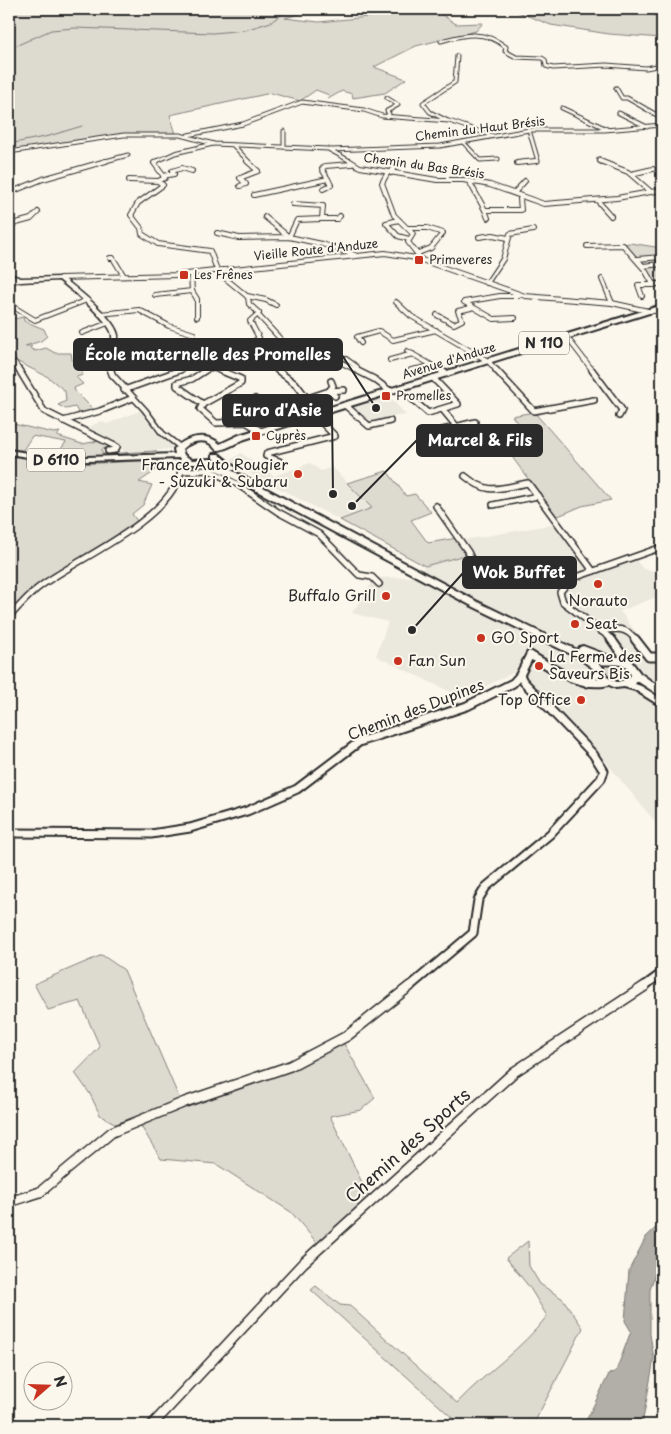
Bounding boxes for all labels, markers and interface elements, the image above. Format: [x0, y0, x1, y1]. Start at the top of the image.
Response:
street label: Chemin du Haut Brésis [414, 111, 546, 145]
street label: Chemin du Bas Brésis [363, 148, 486, 182]
street label: Vieille Route d'Anduze [253, 233, 379, 264]
place label: Primeveres [429, 250, 493, 268]
marker: Primeveres [413, 254, 425, 266]
place label: Les Frênes [194, 265, 253, 283]
marker: Les Frênes [178, 269, 190, 281]
road number: N 110 [519, 332, 569, 354]
street label: Avenue d'Anduze [400, 337, 498, 383]
callout: École maternelle des Promelles [74, 339, 342, 370]
text: École maternelle des Promelles [85, 341, 331, 365]
place label: Promelles [396, 386, 452, 404]
marker: Promelles [380, 390, 392, 402]
callout: Euro d'Asie [223, 395, 332, 426]
text: Euro d'Asie [232, 397, 322, 421]
callout: Marcel & Fils [417, 425, 542, 456]
place label: Cyprès [266, 426, 307, 444]
text: Marcel & Fils [428, 427, 532, 451]
marker: Cyprès [250, 430, 262, 442]
road number: D 6110 [27, 448, 85, 472]
place label: France Auto Rougier - Suzuki & Subaru [141, 452, 288, 492]
marker: France Auto Rougier - Suzuki & Subaru [292, 468, 304, 480]
callout: Wok Buffet [463, 557, 576, 588]
text: Wok Buffet [472, 559, 566, 583]
marker: Norauto [592, 578, 604, 590]
place label: Buffalo Grill [288, 583, 376, 606]
place label: Norauto [568, 588, 628, 611]
marker: Buffalo Grill [380, 590, 392, 602]
place label: Seat [585, 611, 618, 634]
marker: Seat [569, 618, 581, 630]
place label: GO Sport [491, 625, 559, 648]
marker: GO Sport [475, 632, 487, 644]
place label: La Ferme des Saveurs Bis [549, 644, 641, 684]
place label: Fan Sun [408, 648, 466, 671]
marker: Fan Sun [392, 655, 404, 667]
marker: La Ferme des Saveurs Bis [533, 660, 545, 672]
street label: Chemin des Dupines [344, 672, 487, 745]
place label: Top Office [498, 687, 571, 710]
marker: Top Office [575, 694, 587, 706]
street label: Chemin des Sports [338, 1081, 476, 1209]
north arrow [22, 1362, 72, 1412]
text: N [49, 1373, 72, 1390]

